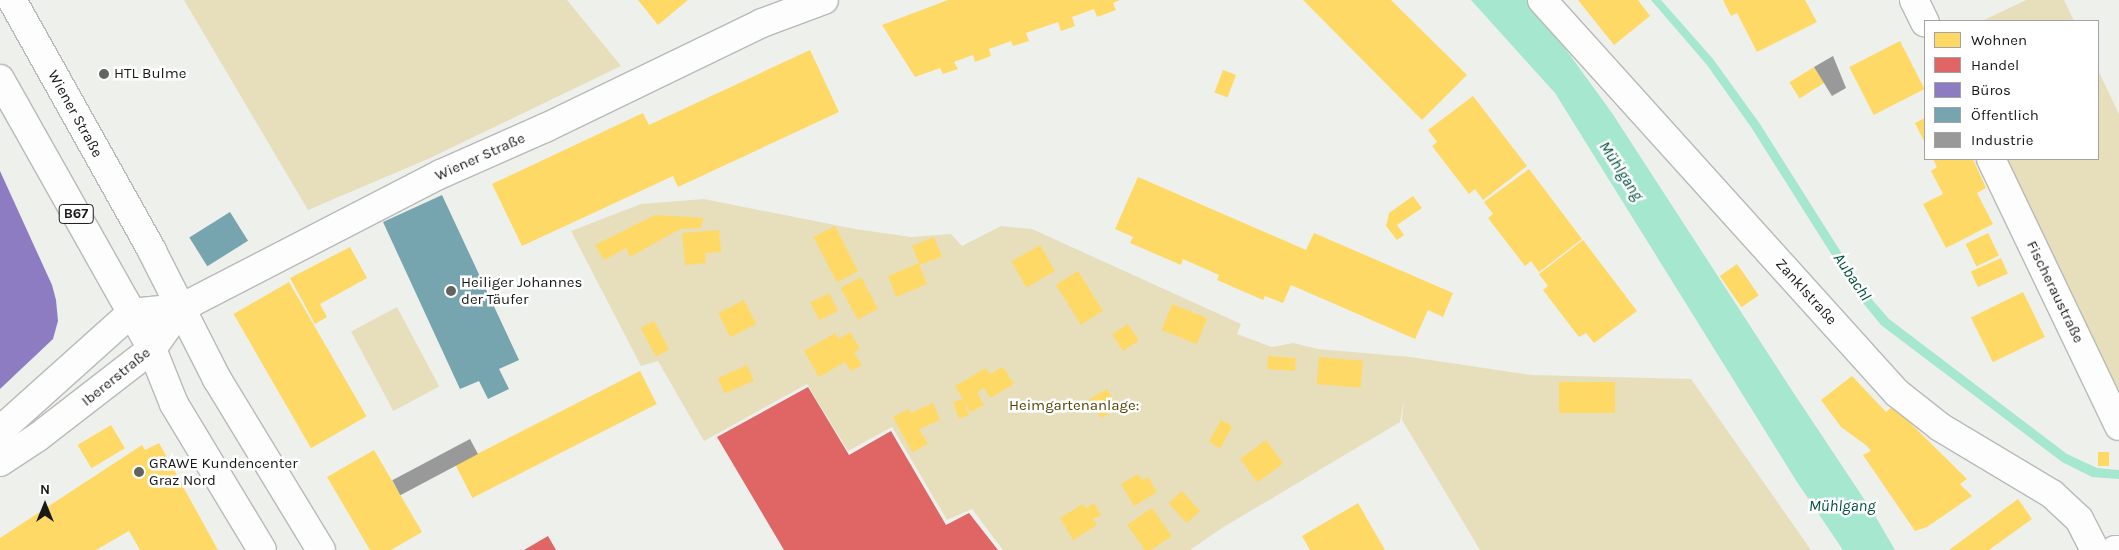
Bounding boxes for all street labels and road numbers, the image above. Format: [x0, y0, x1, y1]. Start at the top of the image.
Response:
street label: Wiener Straße [44, 67, 106, 161]
street label: Wiener Straße [432, 129, 528, 185]
road number: B67 [58, 202, 94, 225]
street label: Fischeraustraße [2022, 238, 2088, 346]
street label: Zanklstraße [1772, 255, 1840, 329]
street label: Ibererstraße [78, 344, 154, 410]

